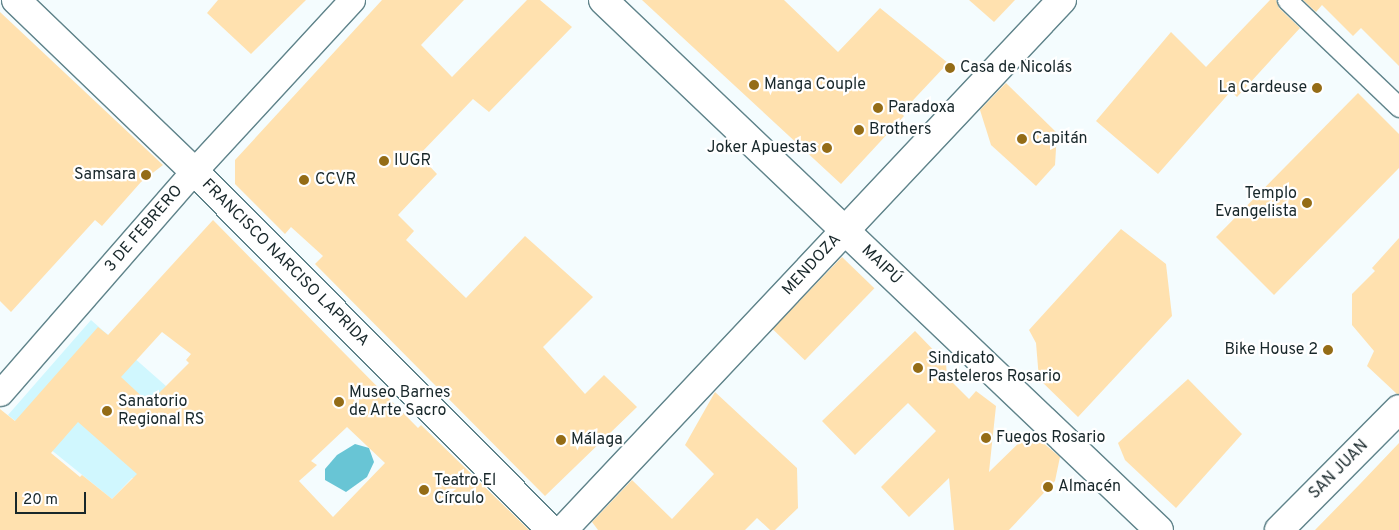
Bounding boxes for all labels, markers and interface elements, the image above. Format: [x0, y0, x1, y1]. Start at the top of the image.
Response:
place label: Casa de Nicolás [960, 58, 1072, 78]
marker: Casa de Nicolás [944, 62, 956, 74]
place label: Manga Couple [764, 75, 866, 95]
place label: La Cardeuse [1219, 78, 1307, 98]
marker: Manga Couple [748, 79, 760, 91]
marker: La Cardeuse [1311, 82, 1323, 94]
place label: Paradoxa [888, 98, 955, 118]
marker: Paradoxa [872, 102, 884, 114]
place label: Brothers [869, 120, 931, 140]
marker: Brothers [853, 124, 865, 136]
place label: Capitán [1032, 129, 1088, 149]
marker: Capitán [1016, 133, 1028, 145]
place label: Joker Apuestas [706, 138, 817, 158]
marker: Joker Apuestas [821, 142, 833, 154]
place label: IUGR [394, 151, 431, 171]
marker: IUGR [378, 155, 390, 167]
place label: Samsara [74, 165, 136, 185]
marker: Samsara [140, 169, 152, 181]
place label: CCVR [315, 170, 356, 190]
marker: CCVR [297, 173, 311, 187]
street label: FRANCISCO NARCISO LAPRIDA [197, 175, 373, 351]
street label: 3 DE FEBRERO [101, 182, 187, 276]
place label: Templo Evangelista [1215, 184, 1297, 222]
marker: Templo Evangelista [1301, 197, 1313, 209]
street label: MENDOZA [779, 230, 845, 300]
street label: MAIPÚ [857, 241, 905, 289]
place label: Bike House 2 [1224, 340, 1318, 360]
marker: Bike House 2 [1322, 344, 1334, 356]
place label: Sindicato Pasteleros Rosario [928, 349, 1061, 387]
marker: Sindicato Pasteleros Rosario [912, 362, 924, 374]
place label: Museo Barnes de Arte Sacro [349, 383, 450, 421]
place label: Sanatorio Regional RS [118, 392, 204, 430]
marker: Museo Barnes de Arte Sacro [333, 396, 345, 408]
marker: Sanatorio Regional RS [100, 404, 114, 418]
place label: Fuegos Rosario [996, 428, 1105, 448]
place label: Málaga [571, 430, 623, 450]
marker: Fuegos Rosario [980, 432, 992, 444]
marker: Málaga [555, 434, 567, 446]
street label: SAN JUAN [1305, 436, 1373, 504]
place label: Teatro El Círculo [434, 471, 496, 509]
place label: Almacén [1058, 477, 1121, 497]
marker: Almacén [1042, 481, 1054, 493]
scale bar [18, 482, 89, 514]
marker: Teatro El Círculo [418, 484, 430, 496]
text: 20 m [23, 491, 58, 510]

